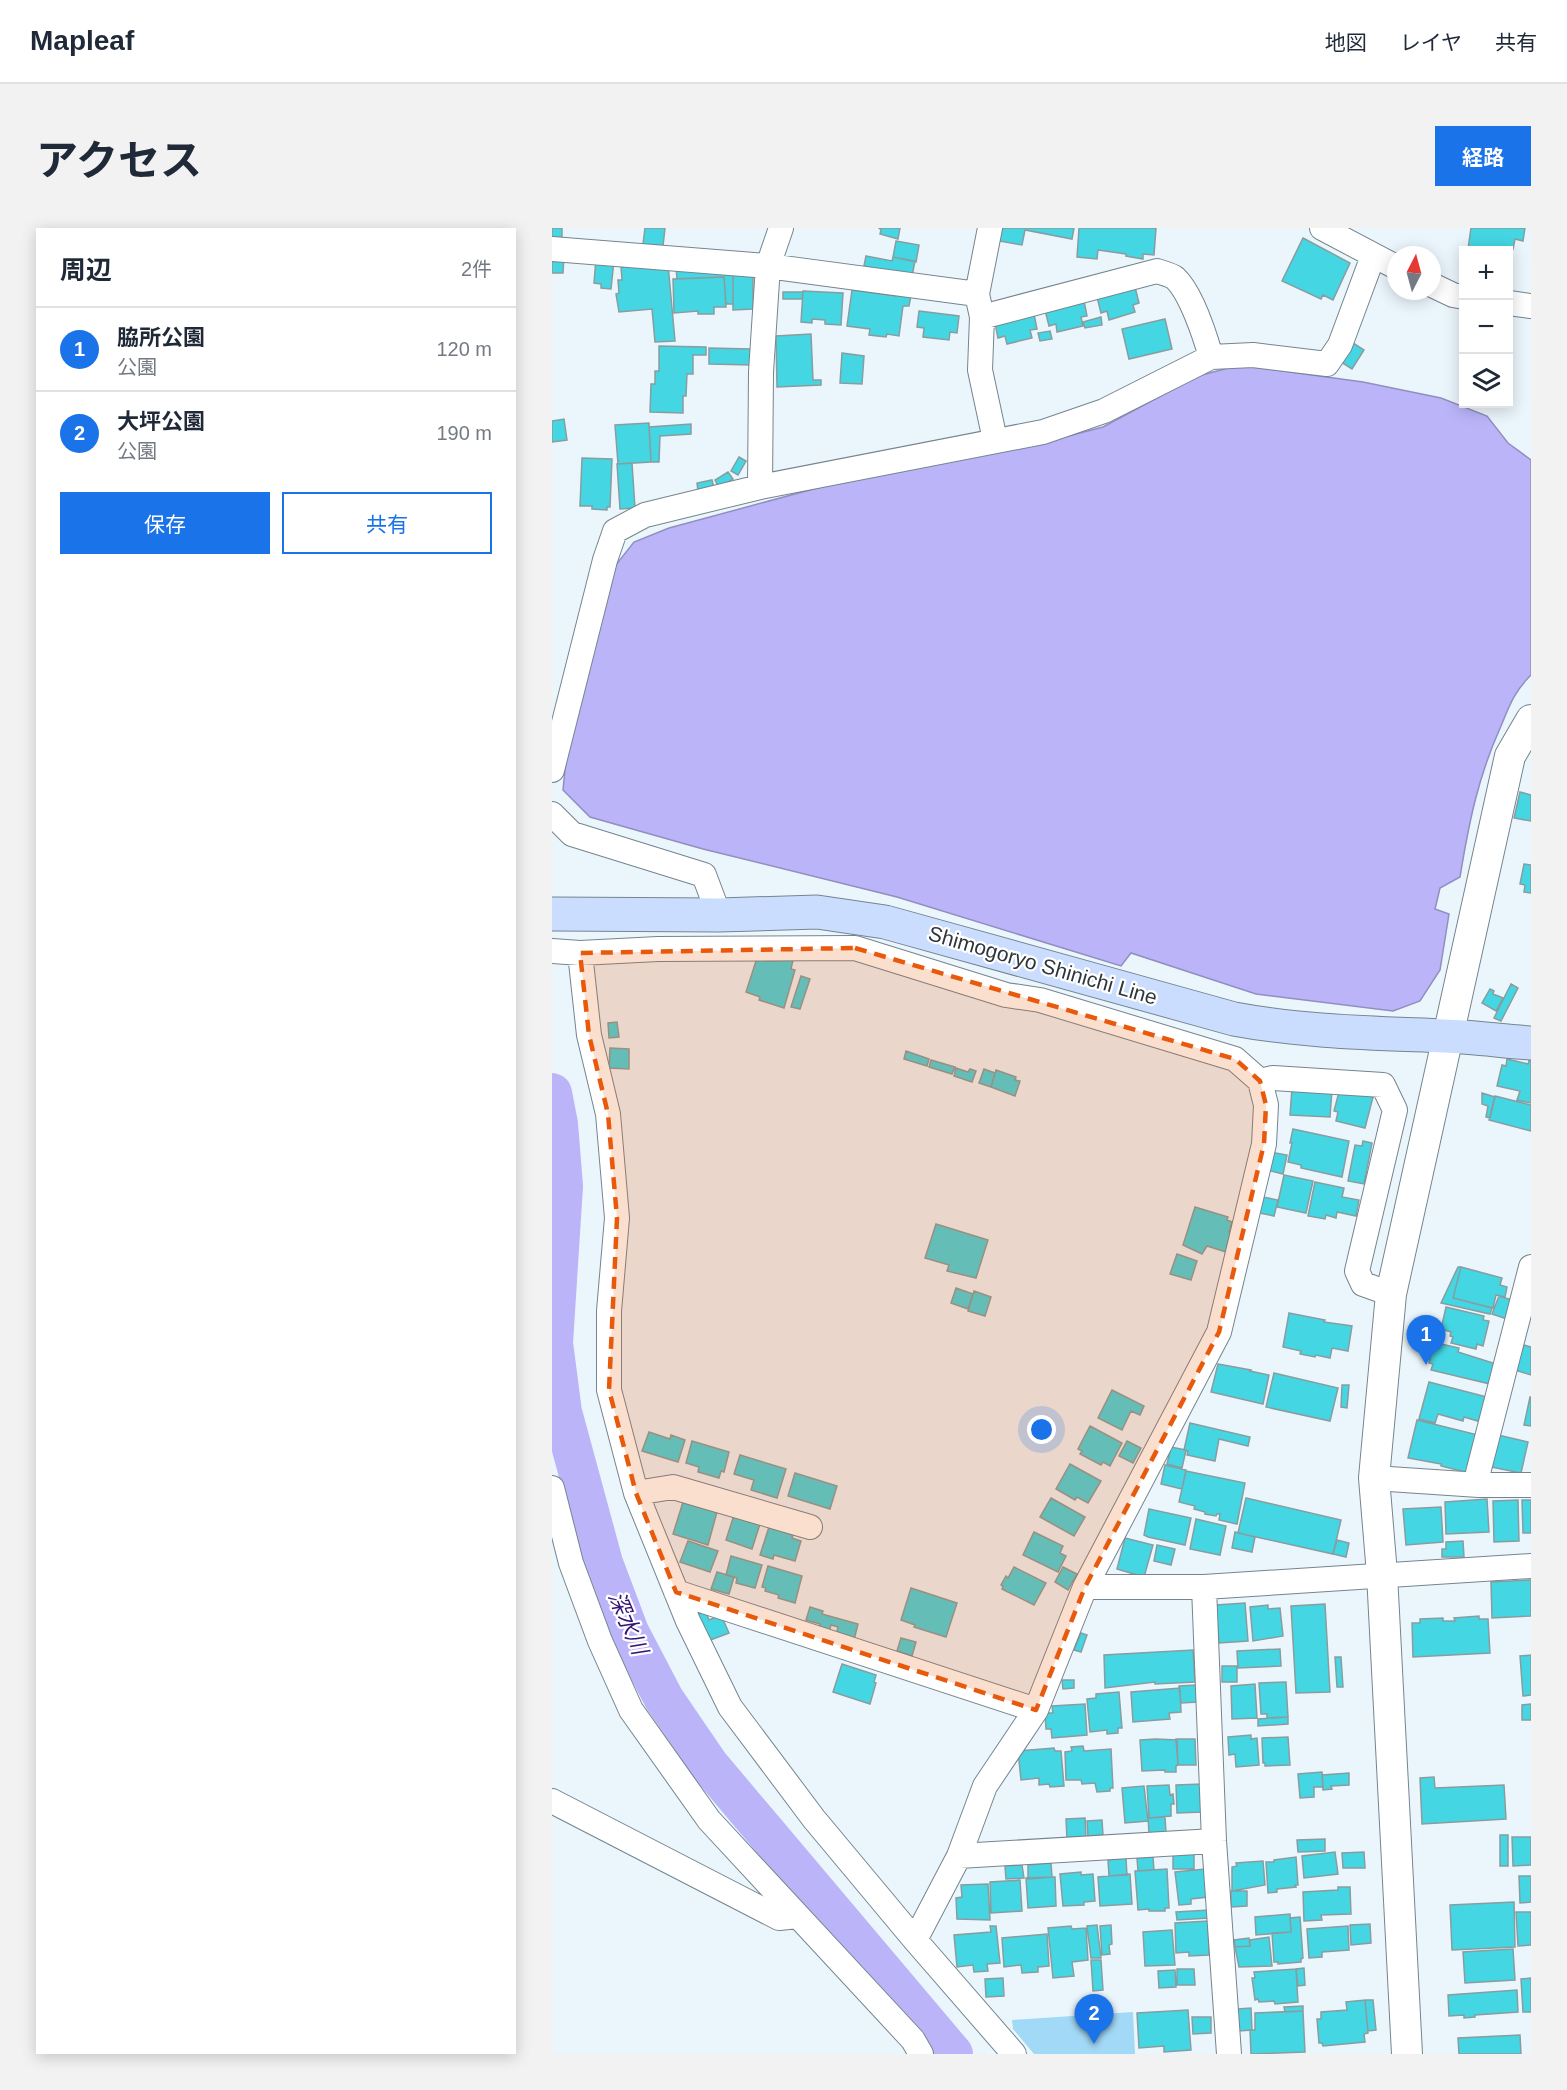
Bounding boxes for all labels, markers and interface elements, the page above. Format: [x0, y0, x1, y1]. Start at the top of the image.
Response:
text: Mapleaf [30, 25, 134, 56]
text: 地図 [1325, 31, 1367, 54]
text: レイヤ [1400, 31, 1462, 54]
text: 共有 [1495, 31, 1537, 54]
button: 経路 [1435, 126, 1531, 186]
text: アクセス [36, 137, 202, 184]
north arrow [1387, 246, 1441, 300]
map controls [1459, 246, 1513, 408]
button: + [1459, 246, 1513, 300]
text: 周辺 [60, 255, 112, 285]
text: 2件 [461, 258, 492, 280]
button: − [1459, 300, 1513, 354]
text: 脇所公園 [117, 325, 205, 350]
text: 1 [74, 338, 85, 360]
text: 120 m [436, 338, 492, 360]
button: layers [1459, 354, 1513, 408]
text: 公園 [117, 356, 157, 378]
text: 大坪公園 [117, 409, 205, 434]
text: 2 [74, 422, 85, 444]
text: 190 m [436, 422, 492, 444]
text: 公園 [117, 440, 157, 462]
button: 保存 [60, 492, 270, 554]
button: 共有 [282, 492, 492, 554]
street label: Shimogoryo Shinichi Line [926, 921, 1160, 1009]
pin: 1 [1406, 1316, 1446, 1365]
your location [1027, 1415, 1056, 1444]
water label: 深水川 [604, 1588, 653, 1660]
pin: 2 [1074, 1994, 1114, 2044]

